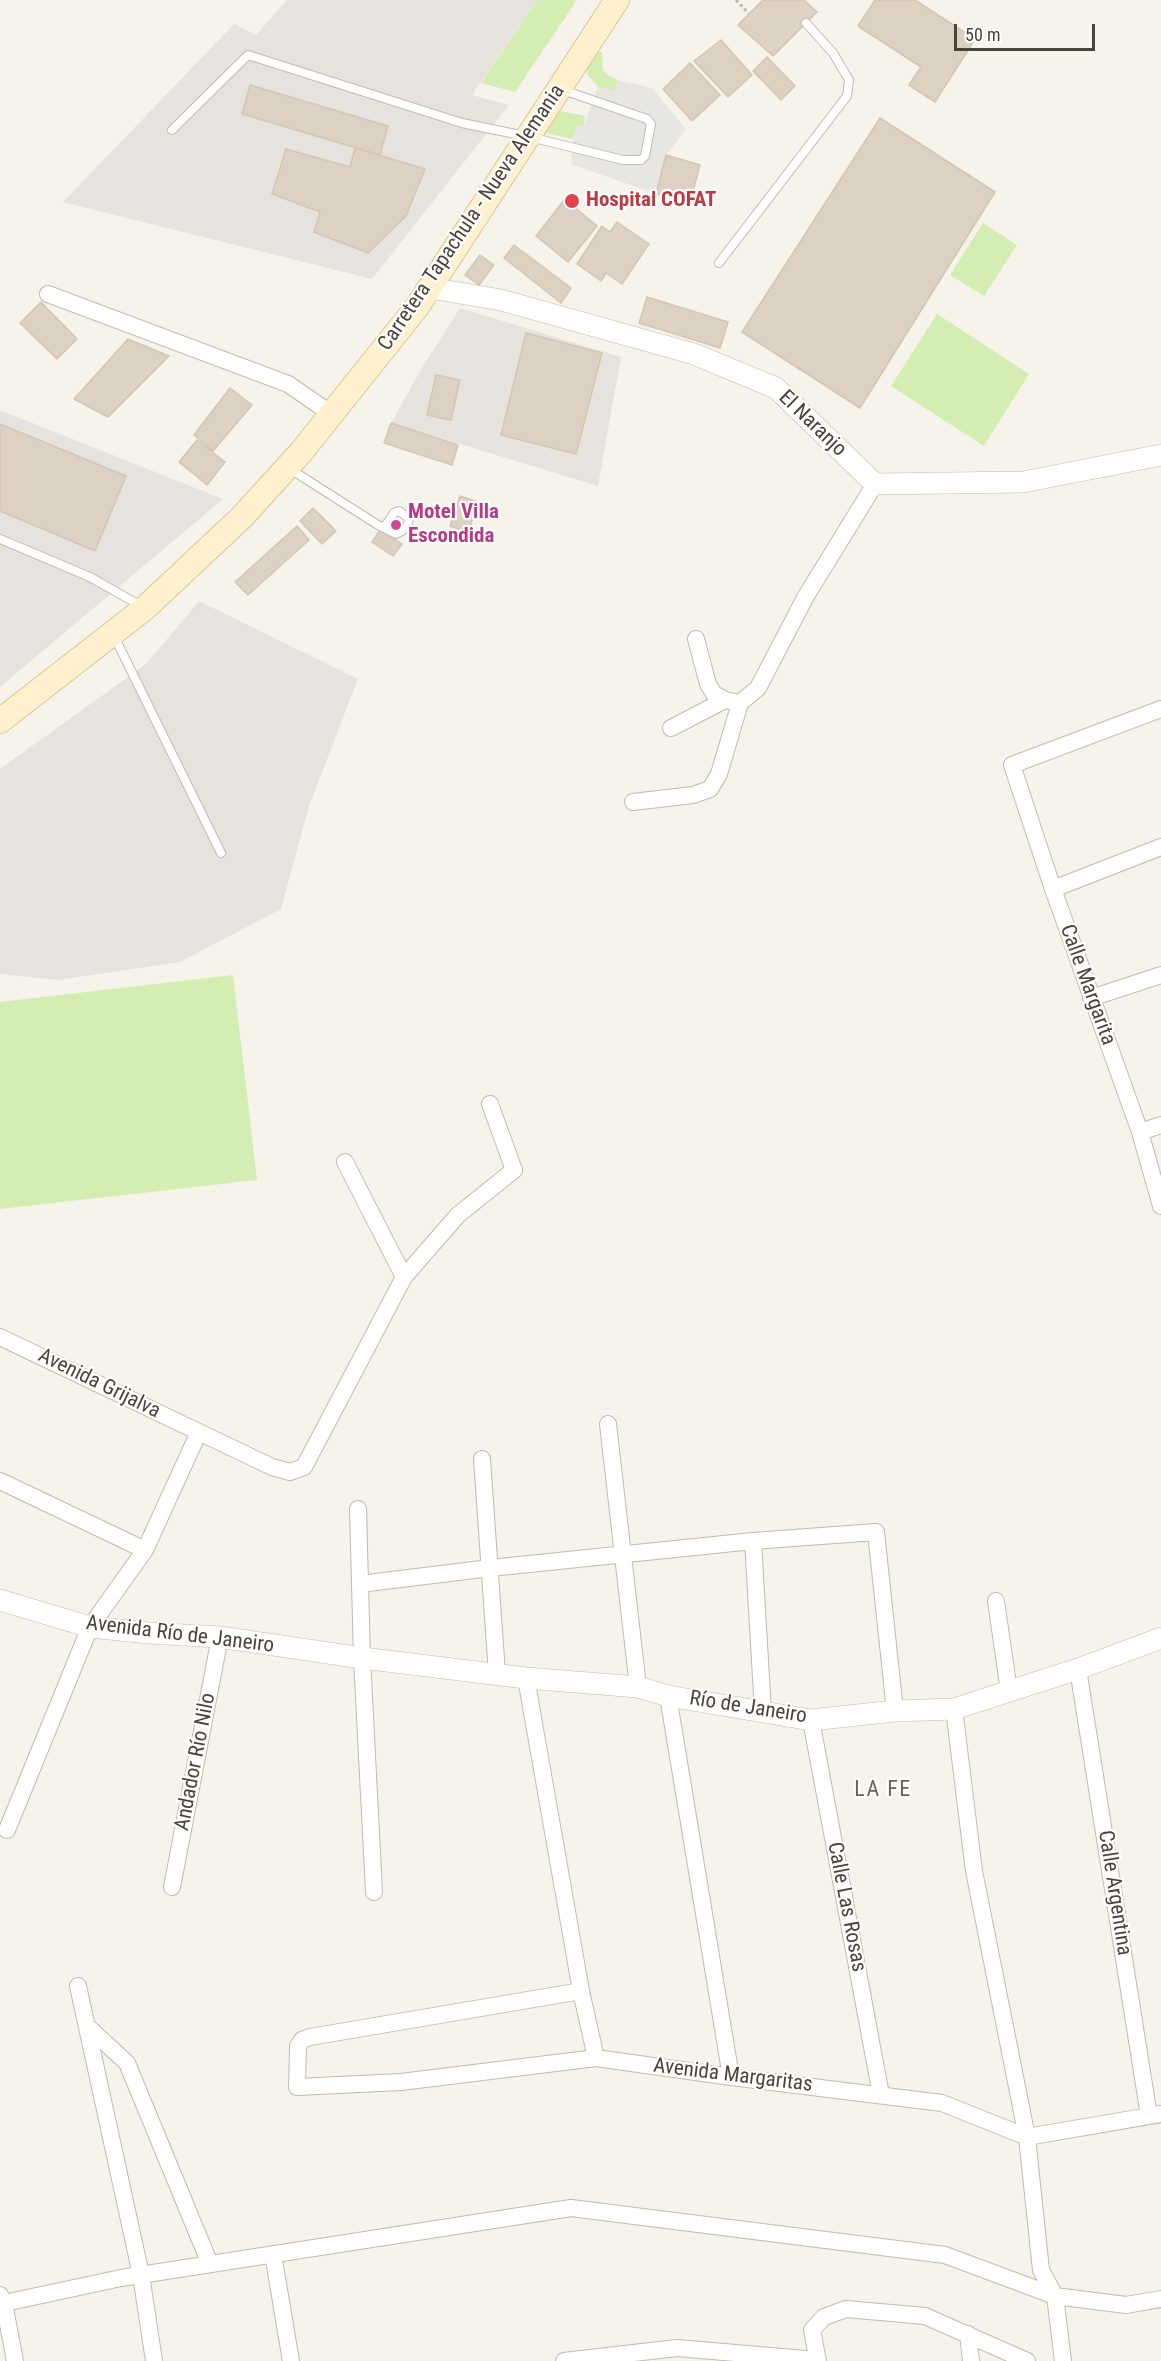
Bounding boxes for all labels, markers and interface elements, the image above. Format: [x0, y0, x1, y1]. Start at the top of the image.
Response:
scale bar [957, 12, 1098, 50]
text: 50 m [965, 24, 1000, 45]
street label: Carretera Tapachula - Nueva Alemania [373, 80, 571, 356]
place label: Hospital COFAT [586, 188, 716, 214]
marker: Hospital COFAT [563, 192, 581, 210]
street label: El Naranjo [773, 386, 851, 462]
place label: Motel Villa Escondida [408, 500, 499, 550]
marker: Motel Villa Escondida [389, 518, 403, 532]
street label: Calle Margarita [1054, 921, 1120, 1049]
street label: Avenida Grijalva [34, 1344, 164, 1424]
street label: Avenida Río de Janeiro [85, 1611, 275, 1659]
street label: Río de Janeiro [688, 1686, 808, 1730]
street label: Andador Río Nilo [170, 1691, 222, 1833]
district label: LA FE [854, 1777, 912, 1803]
street label: Calle Argentina [1092, 1829, 1136, 1957]
street label: Calle Las Rosas [821, 1840, 871, 1974]
street label: Avenida Margaritas [652, 2054, 814, 2098]

